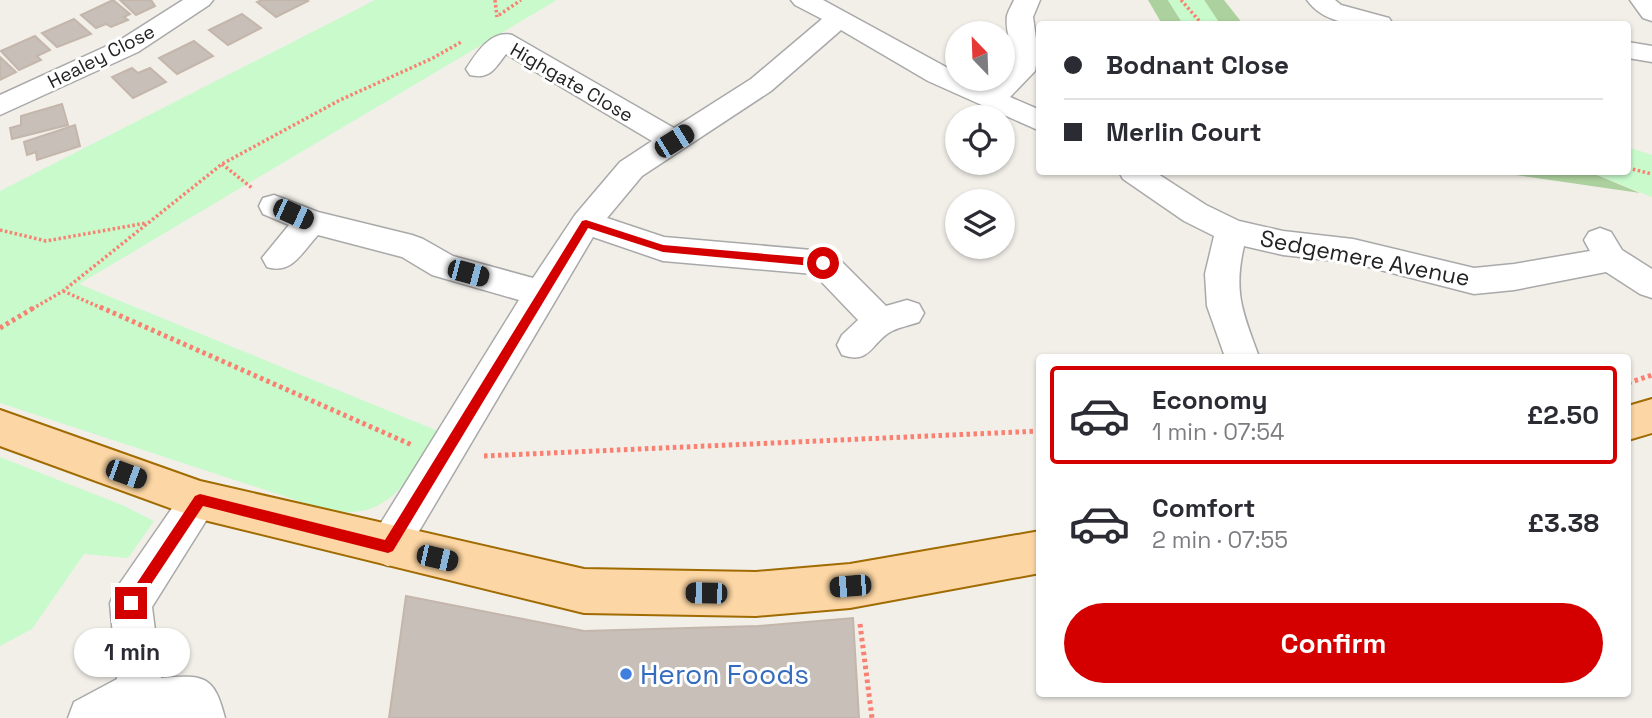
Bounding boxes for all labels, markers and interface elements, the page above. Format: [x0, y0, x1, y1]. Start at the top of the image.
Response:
street label: Healey Close [43, 19, 159, 94]
north arrow [945, 21, 1015, 91]
map controls [945, 21, 1015, 259]
street label: Highgate Close [506, 37, 638, 128]
text: Bodnant Close [1106, 48, 1289, 82]
button: locate [945, 105, 1015, 175]
text: Merlin Court [1106, 115, 1262, 149]
car [651, 121, 698, 161]
button: layers [945, 189, 1015, 259]
car [270, 196, 317, 232]
street label: Sedgemere Avenue [1258, 223, 1472, 293]
route start [807, 247, 839, 279]
car [445, 257, 492, 289]
text: Economy [1152, 383, 1268, 417]
icon: car [1068, 384, 1131, 447]
text: £2.50 [1527, 398, 1599, 432]
text: 1 min · 07:54 [1152, 417, 1284, 447]
car [103, 457, 150, 491]
text: Comfort [1152, 491, 1255, 525]
icon: car [1068, 492, 1131, 555]
text: £3.38 [1527, 506, 1599, 540]
text: 2 min · 07:55 [1152, 525, 1288, 555]
car [415, 543, 460, 573]
car [829, 574, 872, 598]
car [685, 582, 728, 604]
route end [115, 587, 147, 619]
button: Confirm [1064, 603, 1603, 683]
callout: 1 min [73, 628, 189, 676]
text: 1 min [104, 637, 160, 667]
place label: Heron Foods [640, 656, 809, 692]
marker: Heron Foods [618, 666, 634, 682]

